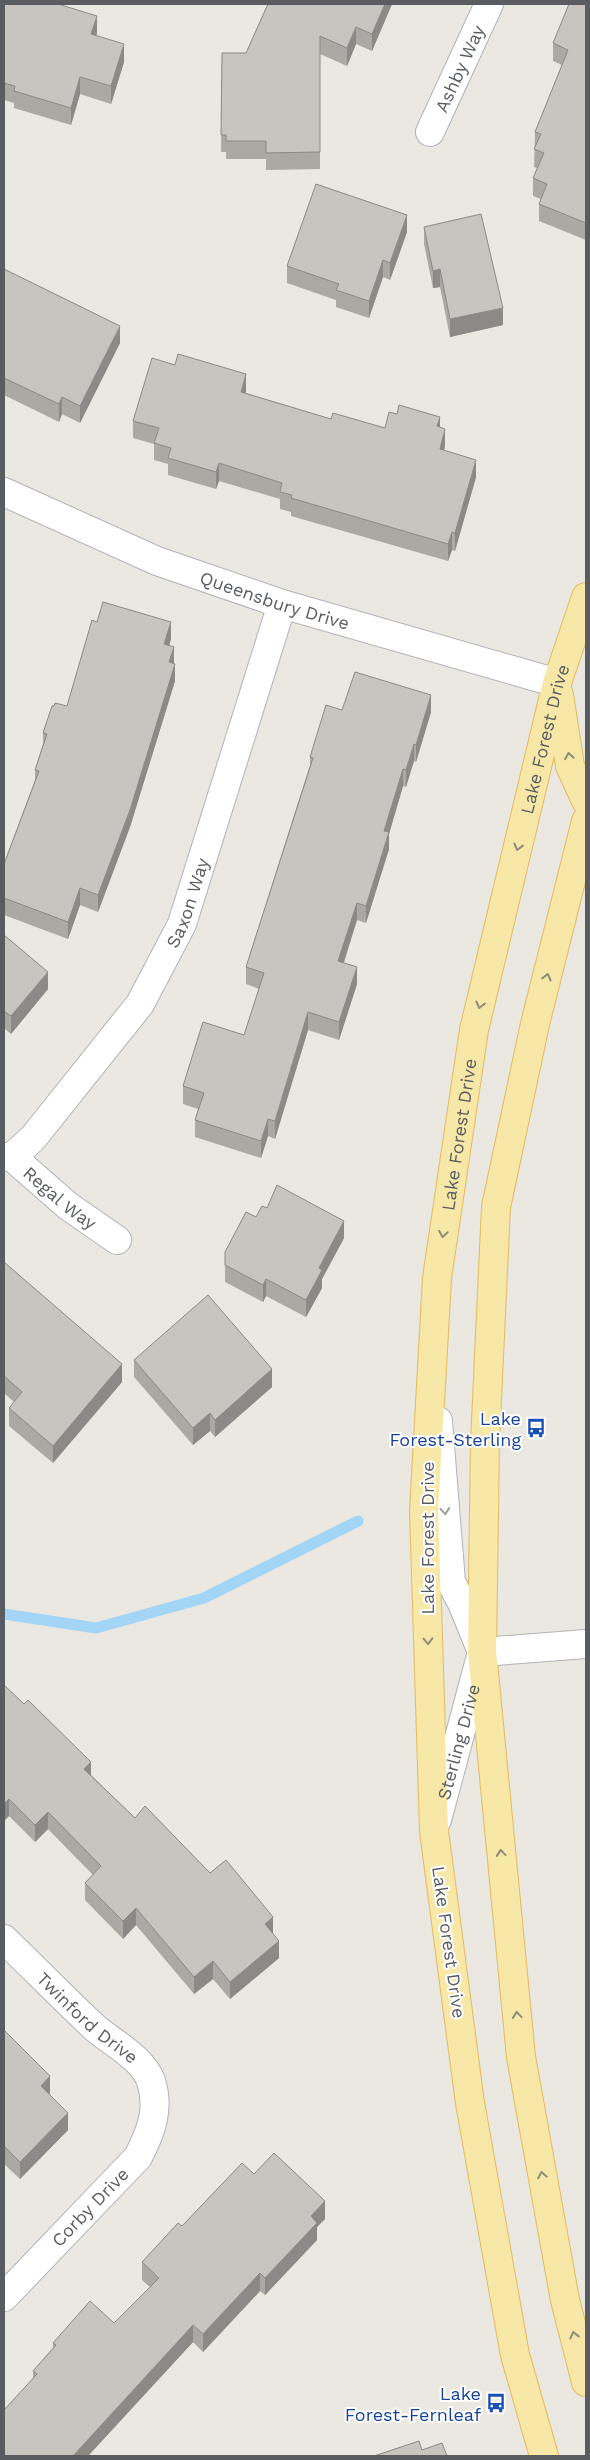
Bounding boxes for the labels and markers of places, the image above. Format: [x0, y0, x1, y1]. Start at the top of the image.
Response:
place label: Lake Forest-Sterling [389, 1408, 521, 1450]
bus stop icon: Lake Forest-Sterling [525, 1417, 547, 1439]
place label: Lake Forest-Fernleaf [345, 2383, 481, 2425]
bus stop icon: Lake Forest-Fernleaf [485, 2392, 507, 2414]

